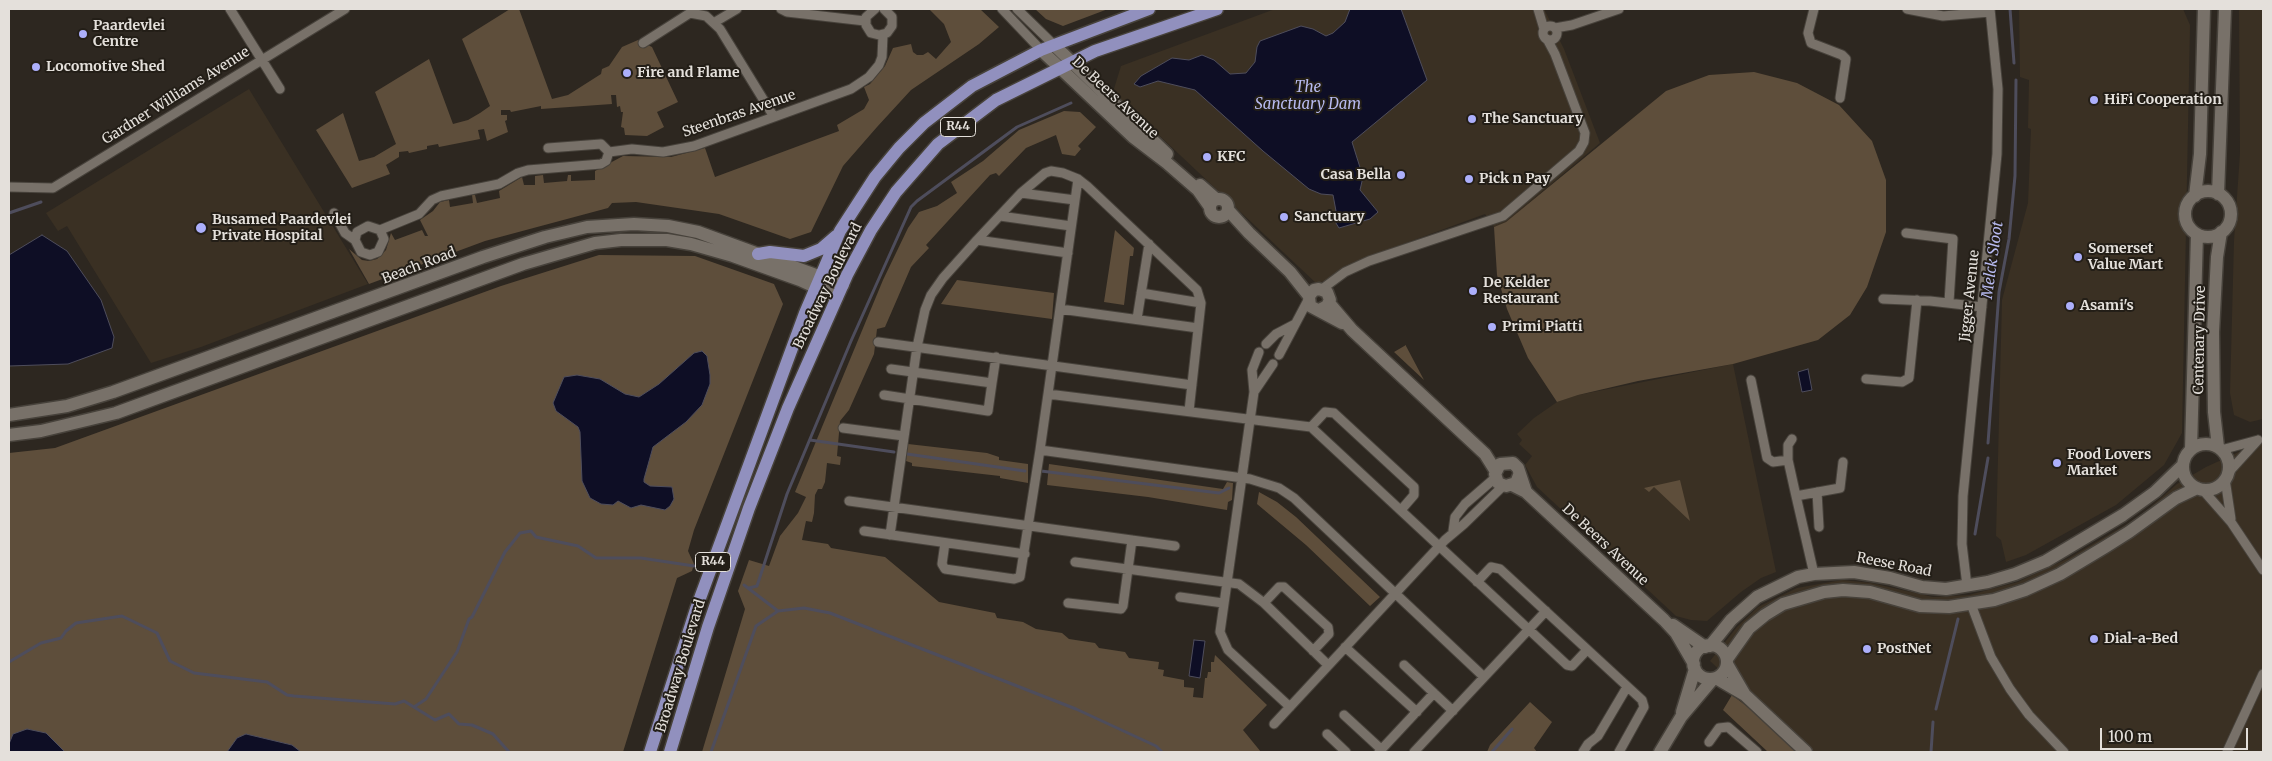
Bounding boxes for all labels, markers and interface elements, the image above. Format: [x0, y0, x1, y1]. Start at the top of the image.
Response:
place label: Paardevlei Centre [93, 18, 165, 50]
marker: Paardevlei Centre [77, 28, 89, 40]
street label: Gardner Williams Avenue [99, 44, 253, 148]
street label: De Beers Avenue [1068, 54, 1162, 142]
place label: Locomotive Shed [46, 59, 165, 75]
marker: Locomotive Shed [30, 61, 42, 73]
place label: Fire and Flame [637, 65, 739, 81]
marker: Fire and Flame [621, 67, 633, 79]
water label: The Sanctuary Dam [1255, 79, 1361, 114]
street label: Steenbras Avenue [680, 87, 798, 141]
place label: HiFi Cooperation [2104, 92, 2222, 108]
marker: HiFi Cooperation [2088, 94, 2100, 106]
place label: The Sanctuary [1482, 111, 1583, 127]
marker: The Sanctuary [1466, 113, 1478, 125]
road number: R44 [940, 118, 976, 136]
place label: KFC [1217, 149, 1246, 165]
marker: KFC [1201, 151, 1213, 163]
place label: Casa Bella [1321, 167, 1391, 183]
marker: Casa Bella [1395, 169, 1407, 181]
place label: Pick n Pay [1479, 171, 1550, 187]
marker: Pick n Pay [1463, 173, 1475, 185]
place label: Sanctuary [1294, 209, 1365, 225]
marker: Sanctuary [1278, 211, 1290, 223]
place label: Busamed Paardevlei Private Hospital [212, 212, 351, 244]
street label: Broadway Boulevard [790, 220, 866, 352]
water label: Melck Sloot [1979, 220, 2007, 300]
marker: Busamed Paardevlei Private Hospital [194, 221, 208, 235]
place label: Somerset Value Mart [2088, 241, 2163, 274]
street label: Beach Road [380, 244, 458, 288]
street label: Jigger Avenue [1957, 249, 1983, 343]
marker: Somerset Value Mart [2072, 251, 2084, 263]
place label: De Kelder Restaurant [1483, 275, 1559, 308]
marker: De Kelder Restaurant [1467, 285, 1479, 297]
street label: Centenary Drive [2191, 285, 2209, 395]
place label: Asami's [2080, 298, 2134, 314]
marker: Asami's [2064, 300, 2076, 312]
place label: Primi Piatti [1502, 319, 1583, 335]
marker: Primi Piatti [1486, 321, 1498, 333]
place label: Food Lovers Market [2067, 447, 2151, 480]
marker: Food Lovers Market [2051, 457, 2063, 469]
street label: De Beers Avenue [1558, 501, 1652, 589]
street label: Reese Road [1855, 549, 1933, 581]
road number: R44 [696, 552, 730, 572]
street label: Broadway Boulevard [653, 597, 709, 735]
place label: Dial-a-Bed [2104, 631, 2178, 647]
marker: Dial-a-Bed [2088, 633, 2100, 645]
place label: PostNet [1877, 641, 1931, 657]
marker: PostNet [1861, 643, 1873, 655]
scale bar [2102, 718, 2250, 750]
text: 100 m [2108, 727, 2152, 746]

